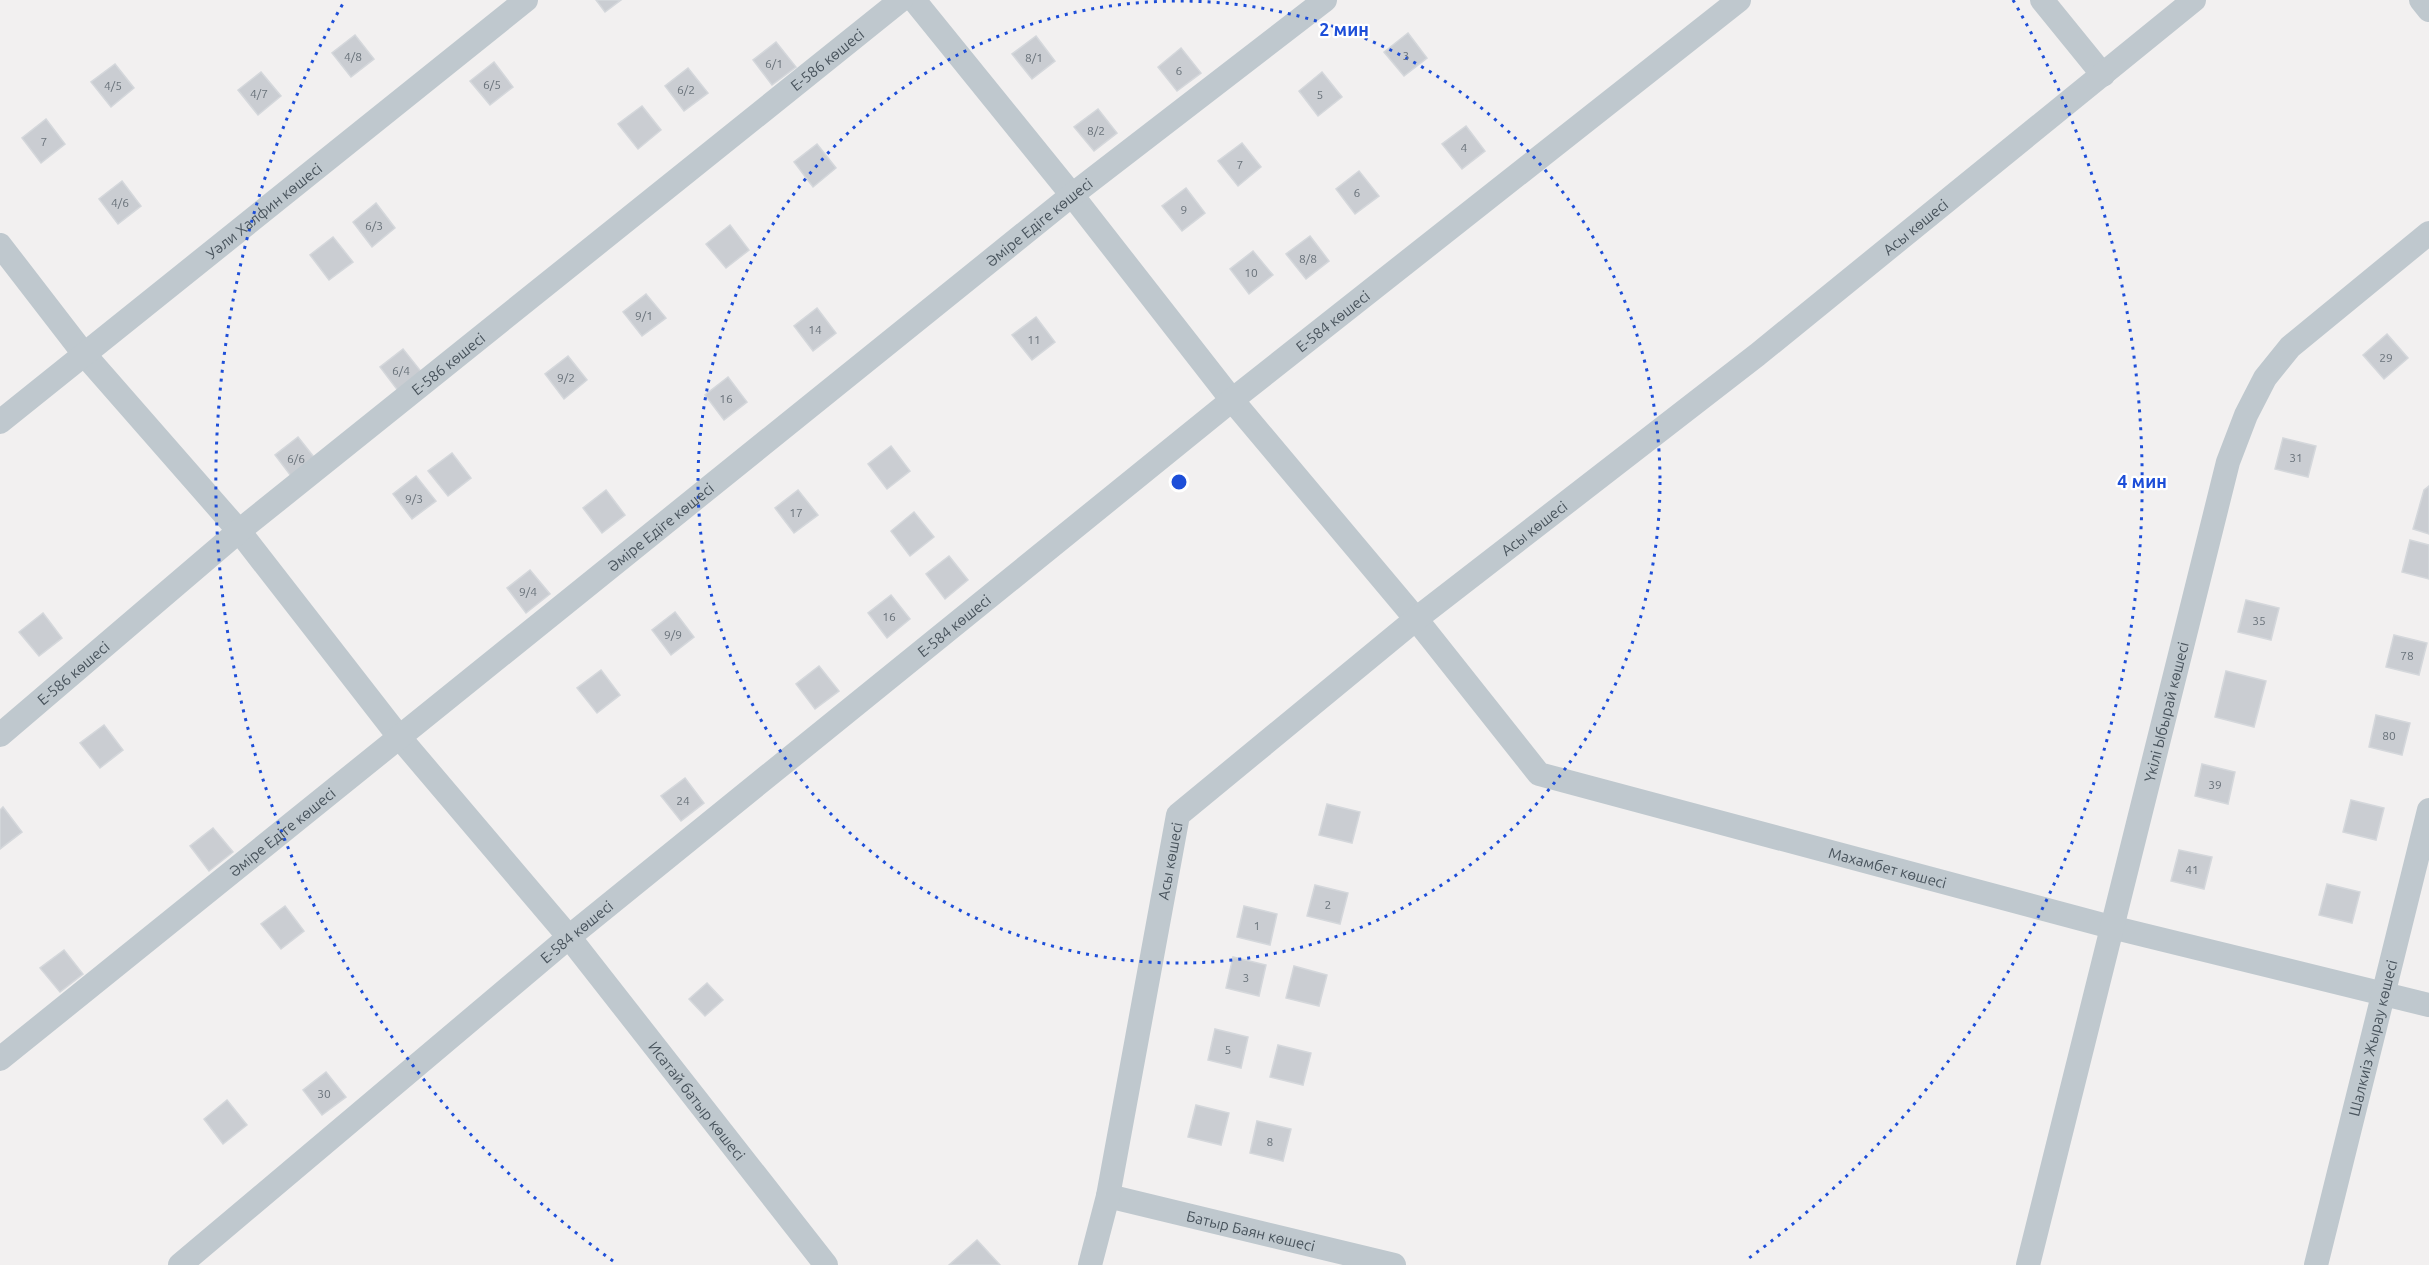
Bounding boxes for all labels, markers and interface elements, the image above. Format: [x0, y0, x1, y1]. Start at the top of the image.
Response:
text: 2 мин [1319, 19, 1369, 39]
street label: Е-586 көшесі [787, 25, 867, 94]
house number: 3 [1403, 49, 1409, 62]
house number: 4/8 [344, 50, 362, 63]
house number: 8/1 [1025, 51, 1043, 64]
house number: 6/1 [765, 57, 783, 70]
house number: 6 [1176, 64, 1183, 77]
house number: 6/5 [483, 78, 501, 91]
house number: 4/5 [104, 79, 122, 92]
house number: 6/2 [677, 83, 695, 96]
house number: 4/7 [250, 87, 268, 100]
house number: 5 [1317, 88, 1323, 101]
house number: 8/2 [1087, 124, 1105, 137]
house number: 7 [41, 135, 47, 148]
house number: 4 [1461, 141, 1468, 154]
house number: 7 [1237, 158, 1243, 171]
street label: Уәли Халфин көшесі [202, 159, 325, 262]
street label: Әміре Едіге көшесі [982, 174, 1095, 270]
house number: 6 [1354, 186, 1361, 199]
street label: Асы көшесі [1879, 195, 1951, 258]
house number: 4/6 [111, 196, 129, 209]
house number: 9 [1181, 203, 1187, 216]
house number: 6/3 [365, 219, 383, 232]
house number: 8/8 [1299, 252, 1317, 265]
house number: 10 [1244, 266, 1258, 279]
street label: Е-584 көшесі [1292, 287, 1373, 355]
house number: 9/1 [635, 309, 653, 322]
house number: 14 [808, 323, 822, 336]
street label: Е-586 көшесі [408, 329, 488, 398]
house number: 11 [1027, 333, 1041, 346]
house number: 29 [2379, 351, 2393, 364]
house number: 6/4 [392, 364, 410, 377]
house number: 9/2 [557, 371, 575, 384]
house number: 16 [719, 392, 733, 405]
house number: 31 [2289, 451, 2303, 464]
house number: 6/6 [287, 452, 305, 465]
text: 4 мин [2117, 471, 2167, 491]
centre of rings [1169, 472, 1189, 492]
street label: Әміре Едіге көшесі [604, 479, 717, 575]
house number: 9/3 [405, 492, 423, 505]
street label: Асы көшесі [1498, 497, 1570, 559]
house number: 17 [789, 506, 803, 519]
house number: 9/4 [519, 585, 537, 598]
street label: Е-584 көшесі [914, 591, 994, 660]
house number: 16 [882, 610, 896, 623]
house number: 35 [2252, 614, 2266, 627]
house number: 9/9 [664, 628, 682, 641]
street label: Е-586 көшесі [34, 637, 112, 708]
street label: Үкілі Ыбырай көшесі [2140, 640, 2191, 784]
house number: 78 [2400, 649, 2414, 662]
house number: 80 [2382, 729, 2396, 742]
house number: 39 [2208, 778, 2222, 791]
street label: Әміре Едіге көшесі [225, 784, 338, 880]
house number: 24 [676, 794, 690, 807]
street label: Асы көшесі [1154, 821, 1185, 901]
street label: Махамбет көшесі [1827, 843, 1949, 891]
house number: 41 [2185, 863, 2199, 876]
street label: Е-584 көшесі [537, 897, 616, 966]
house number: 2 [1325, 898, 1331, 911]
house number: 1 [1254, 919, 1260, 932]
street label: Шалкиіз Жырау көшесі [2345, 958, 2400, 1118]
house number: 3 [1243, 971, 1249, 984]
street label: Исатай батыр көшесі [645, 1038, 749, 1163]
house number: 5 [1225, 1043, 1231, 1056]
house number: 30 [317, 1087, 331, 1100]
house number: 8 [1267, 1135, 1274, 1148]
street label: Батыр Баян көшесі [1185, 1207, 1317, 1254]

